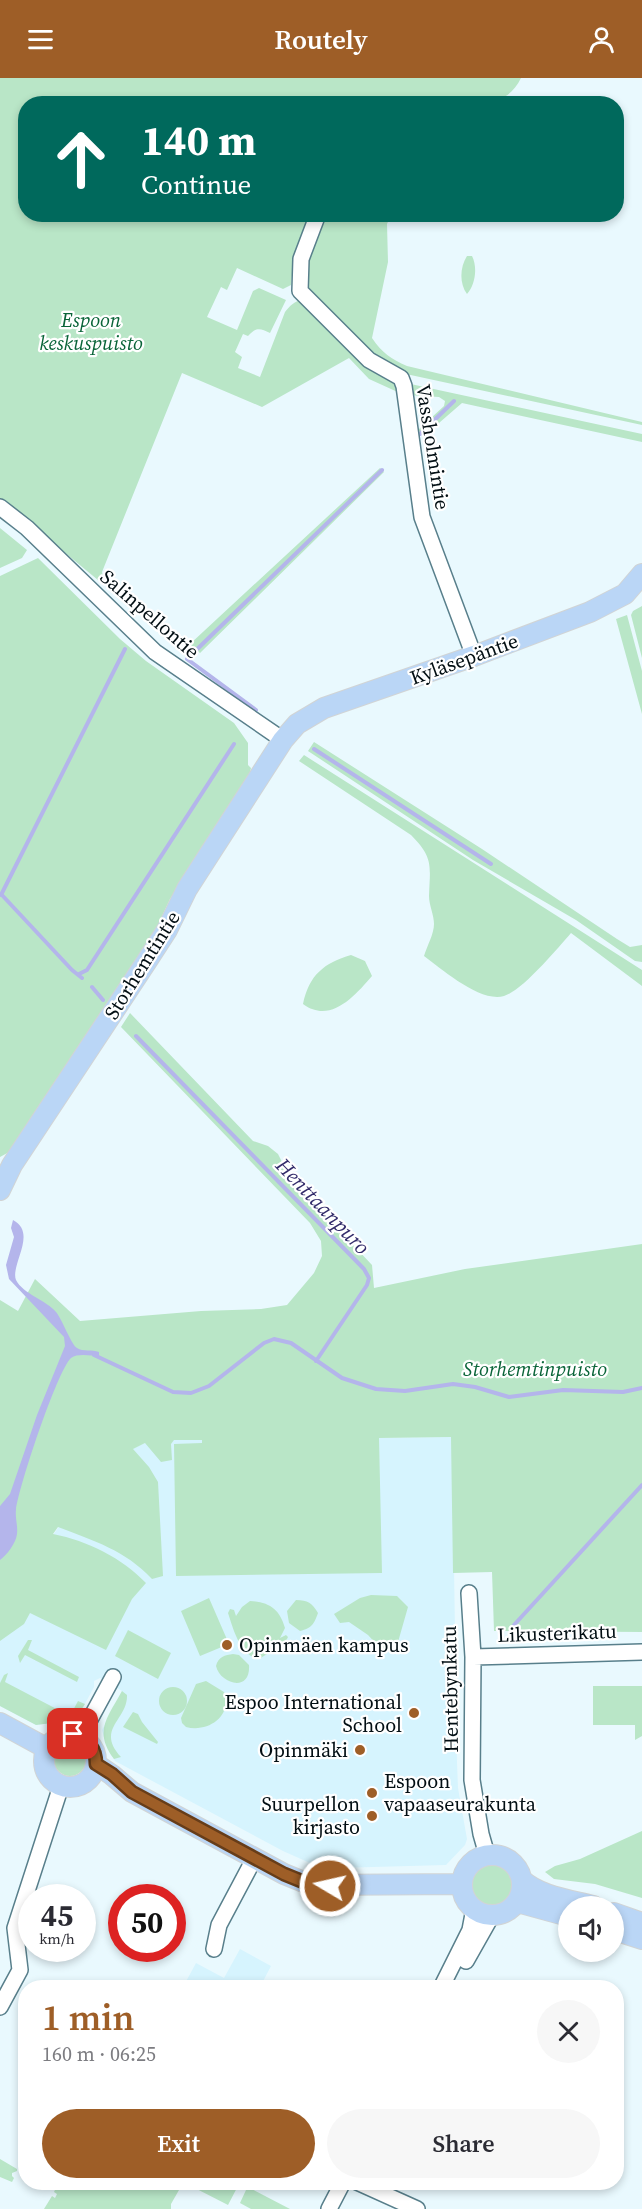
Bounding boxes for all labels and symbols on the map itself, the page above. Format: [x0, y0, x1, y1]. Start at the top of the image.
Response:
park label: Espoon keskuspuisto [39, 306, 143, 357]
street label: Vassholmintie [409, 382, 457, 512]
street label: Salinpellontie [94, 563, 206, 665]
street label: Kyläsepäntie [406, 626, 522, 692]
street label: Storhemtintie [98, 905, 186, 1025]
water label: Henttaanpuro [269, 1151, 377, 1261]
park label: Storhemtinpuisto [463, 1355, 607, 1383]
street label: Likusterikatu [497, 1617, 617, 1649]
street label: Hentebynkatu [435, 1625, 465, 1753]
place label: Opinmäen kampus [239, 1631, 409, 1659]
marker: Opinmäen kampus [220, 1638, 234, 1652]
place label: Espoo International School [225, 1688, 402, 1739]
marker: Espoo International School [407, 1706, 421, 1720]
pin [47, 1708, 98, 1759]
place label: Opinmäki [259, 1736, 348, 1764]
marker: Opinmäki [353, 1743, 367, 1757]
place label: Espoon vapaaseurakunta [384, 1767, 537, 1818]
marker: Espoon vapaaseurakunta [365, 1786, 379, 1800]
place label: Suurpellon kirjasto [262, 1790, 360, 1841]
marker: Suurpellon kirjasto [365, 1809, 379, 1823]
position arrow [298, 1854, 362, 1918]
speed limit sign: 50 [108, 1884, 186, 1962]

